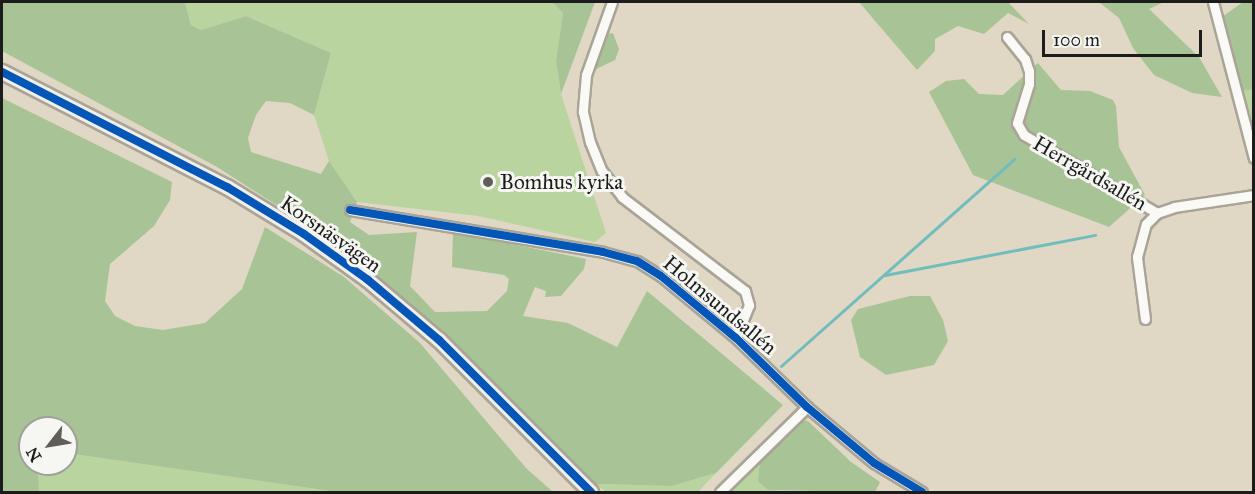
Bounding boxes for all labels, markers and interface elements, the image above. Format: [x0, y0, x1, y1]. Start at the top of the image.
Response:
scale bar [1045, 18, 1206, 56]
text: 100 m [1053, 29, 1100, 51]
street label: Herrgårdsallén [1029, 130, 1151, 216]
place label: Bomhus kyrka [500, 169, 623, 195]
marker: Bomhus kyrka [481, 175, 495, 189]
street label: Korsnäsvägen [276, 190, 386, 278]
street label: Holmsundsallén [658, 250, 782, 360]
north arrow [18, 416, 78, 476]
text: N [22, 444, 46, 465]

